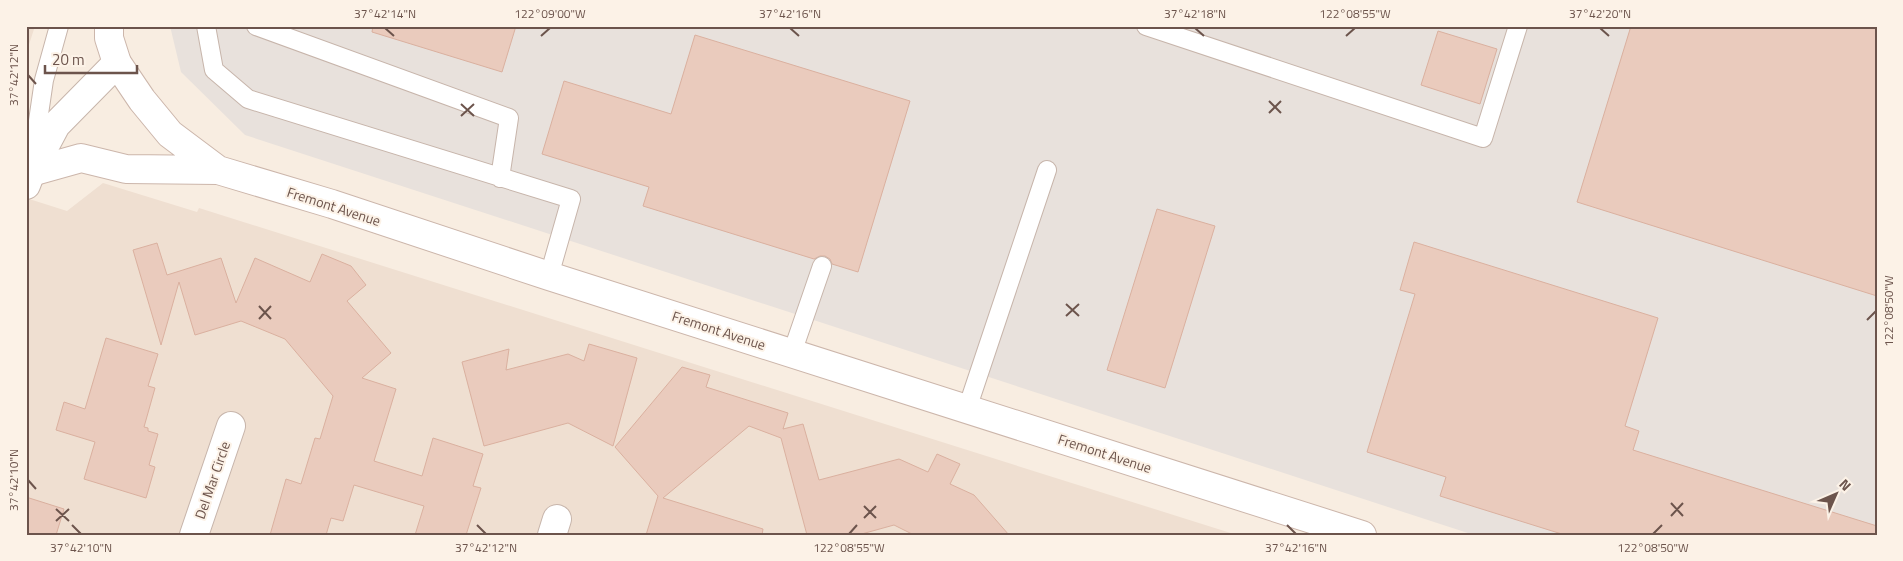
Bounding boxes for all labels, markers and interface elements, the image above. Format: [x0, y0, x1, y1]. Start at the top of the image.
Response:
text: 37°42'14"N [354, 4, 416, 23]
text: 122°09'00"W [514, 4, 586, 23]
text: 37°42'16"N [759, 4, 821, 23]
text: 37°42'18"N [1164, 4, 1226, 23]
text: 122°08'55"W [1319, 4, 1391, 23]
text: 37°42'20"N [1569, 4, 1631, 23]
scale bar [45, 42, 138, 74]
text: 37°42'12"N [4, 44, 23, 106]
text: 20 m [52, 48, 85, 71]
street label: Fremont Avenue [285, 181, 383, 231]
text: 122°08'50"W [1879, 275, 1898, 347]
street label: Fremont Avenue [670, 305, 768, 355]
street label: Fremont Avenue [1056, 428, 1154, 478]
street label: Del Mar Circle [189, 438, 235, 522]
text: 37°42'10"N [4, 449, 23, 511]
north arrow [1810, 468, 1860, 518]
text: N [1835, 474, 1856, 495]
text: 37°42'10"N [50, 538, 112, 557]
text: 37°42'12"N [455, 538, 517, 557]
text: 122°08'55"W [813, 538, 885, 557]
text: 37°42'16"N [1265, 538, 1327, 557]
text: 122°08'50"W [1617, 538, 1689, 557]

